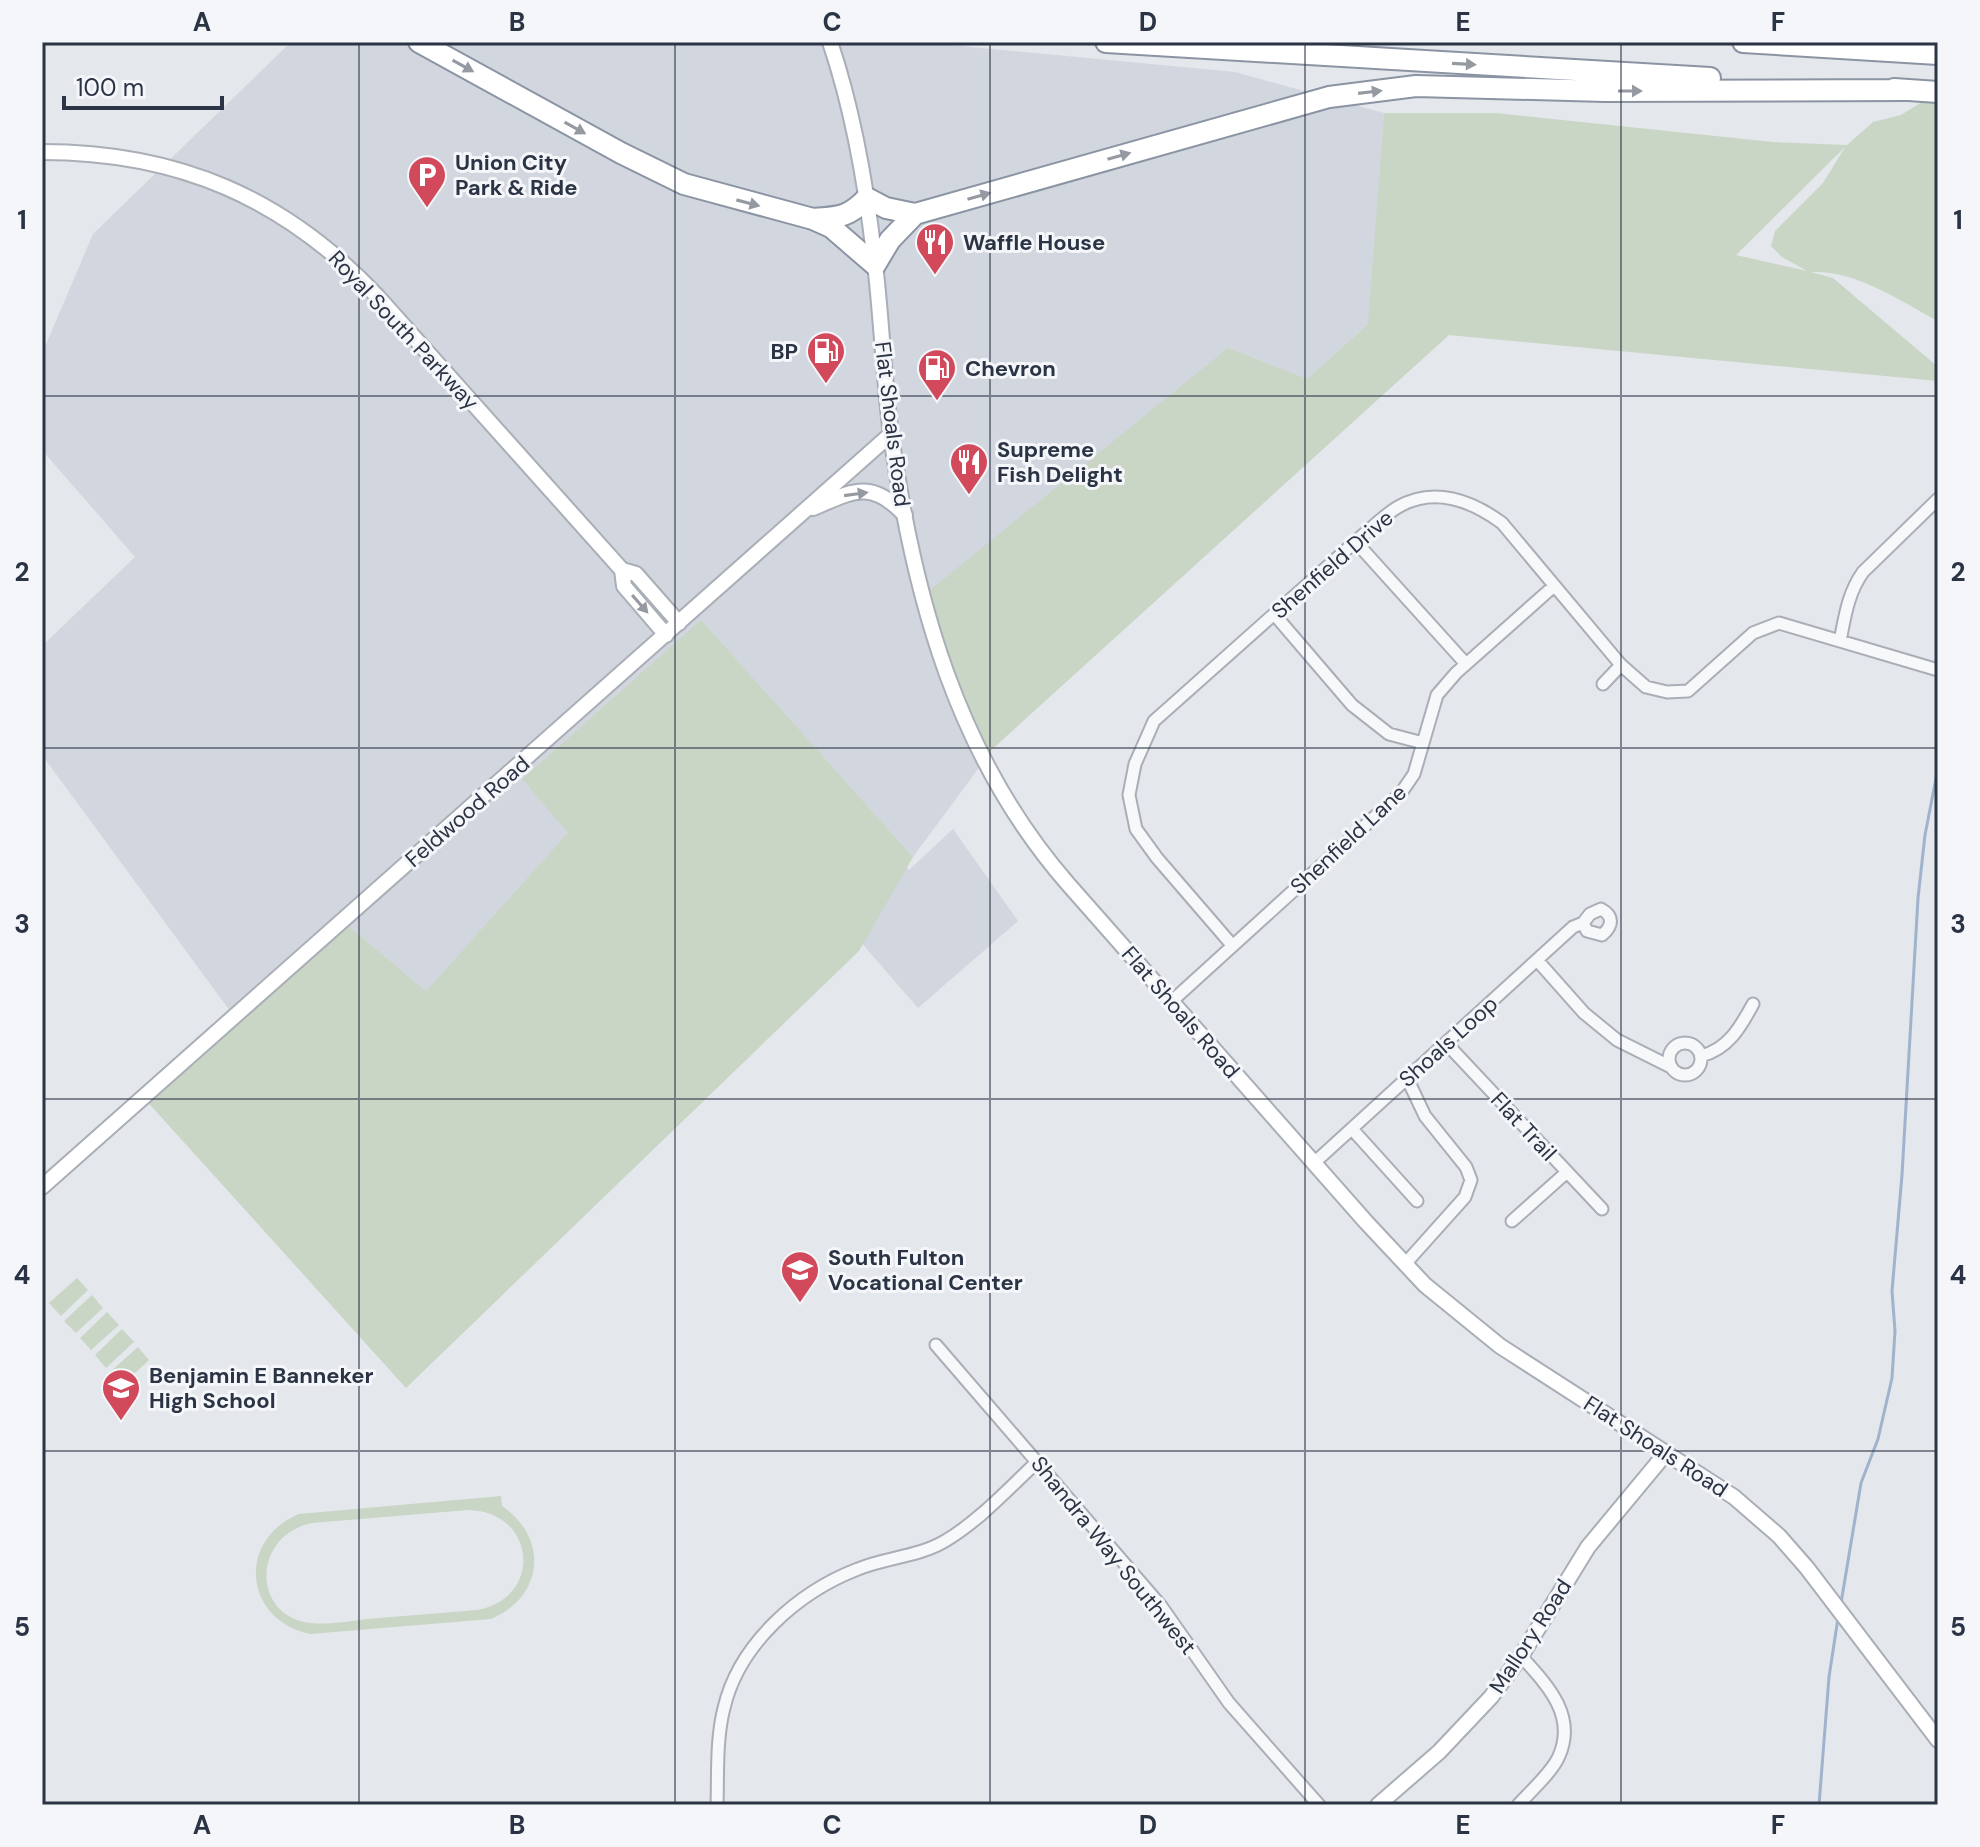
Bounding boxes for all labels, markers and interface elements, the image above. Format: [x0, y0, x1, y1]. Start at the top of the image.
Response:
text: A [193, 5, 211, 39]
text: B [509, 5, 525, 39]
text: C [822, 5, 842, 39]
text: D [1139, 5, 1157, 39]
text: E [1455, 5, 1471, 39]
text: F [1771, 5, 1785, 39]
one-way arrow [1451, 57, 1477, 70]
one-way arrow [452, 59, 474, 73]
scale bar [64, 60, 222, 110]
text: 100 m [76, 72, 144, 103]
one-way arrow [1358, 85, 1383, 98]
one-way arrow [1618, 85, 1643, 97]
one-way arrow [563, 121, 586, 134]
place label: Union City Park & Ride [455, 148, 577, 202]
one-way arrow [1106, 150, 1131, 162]
parking icon: Union City Park & Ride [406, 154, 448, 209]
one-way arrow [967, 189, 992, 201]
one-way arrow [735, 197, 760, 209]
text: 1 [17, 203, 27, 237]
text: 1 [1953, 203, 1963, 237]
restaurant icon: Waffle House [914, 221, 956, 276]
place label: Waffle House [963, 228, 1105, 257]
street label: Royal South Parkway [322, 244, 485, 416]
fuel station icon: BP [805, 330, 847, 385]
place label: BP [770, 337, 798, 366]
street label: Flat Shoals Road [868, 340, 917, 508]
fuel station icon: Chevron [916, 347, 958, 402]
place label: Chevron [965, 354, 1056, 383]
place label: Supreme Fish Delight [997, 435, 1123, 489]
restaurant icon: Supreme Fish Delight [948, 441, 990, 496]
one-way arrow [843, 487, 868, 500]
street label: Shenfield Drive [1265, 504, 1399, 625]
text: 2 [14, 555, 30, 589]
text: 2 [1950, 555, 1966, 589]
one-way arrow [630, 595, 648, 614]
street label: Feldwood Road [399, 749, 536, 873]
street label: Shenfield Lane [1284, 778, 1413, 901]
text: 3 [14, 907, 30, 941]
text: 3 [1950, 907, 1966, 941]
street label: Flat Shoals Road [1115, 940, 1246, 1085]
street label: Shoals Loop [1393, 989, 1504, 1093]
street label: Flat Trail [1484, 1086, 1563, 1167]
place label: South Fulton Vocational Center [828, 1243, 1023, 1297]
school or university icon: South Fulton Vocational Center [779, 1249, 821, 1304]
text: 4 [14, 1258, 30, 1292]
text: 4 [1950, 1258, 1966, 1292]
place label: Benjamin E Banneker High School [149, 1361, 374, 1415]
school or university icon: Benjamin E Banneker High School [100, 1367, 142, 1422]
street label: Flat Shoals Road [1578, 1389, 1733, 1504]
street label: Shandra Way Southwest [1024, 1450, 1203, 1661]
street label: Mallory Road [1483, 1574, 1578, 1699]
text: 5 [14, 1610, 30, 1644]
text: 5 [1950, 1610, 1966, 1644]
text: A [193, 1808, 211, 1842]
text: B [509, 1808, 525, 1842]
text: C [822, 1808, 842, 1842]
text: D [1139, 1808, 1157, 1842]
text: E [1455, 1808, 1471, 1842]
text: F [1771, 1808, 1785, 1842]

